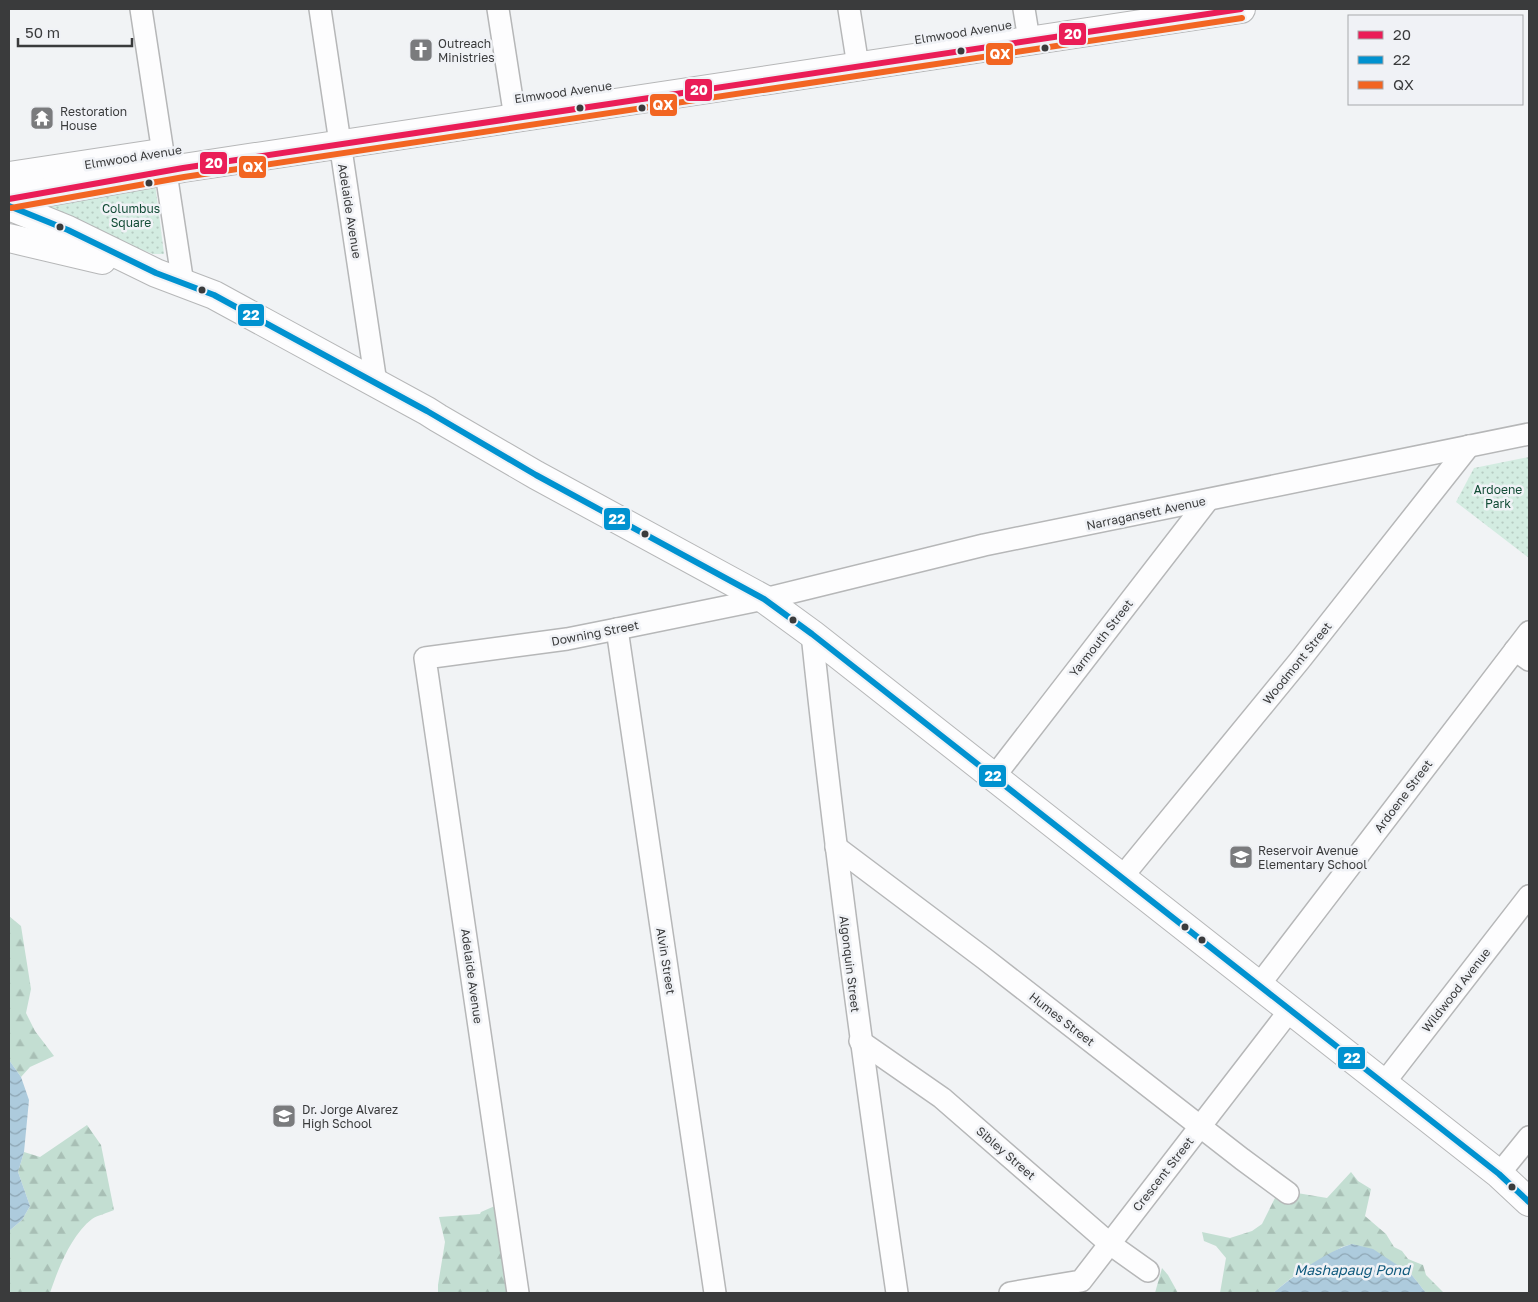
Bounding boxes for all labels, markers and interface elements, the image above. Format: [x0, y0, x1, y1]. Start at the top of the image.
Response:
scale bar [18, 15, 131, 47]
legend [1348, 15, 1523, 105]
street label: Elmwood Avenue [913, 17, 1013, 47]
line badge: 20 [1058, 22, 1087, 46]
text: 50 m [25, 23, 60, 41]
text: 20 [1064, 25, 1082, 42]
text: 20 [1393, 25, 1411, 43]
place label: Outreach Ministries [438, 36, 495, 65]
church icon: Outreach Ministries [408, 37, 434, 63]
line badge: QX [985, 42, 1014, 66]
unlabelled marker [1040, 43, 1050, 53]
text: QX [990, 45, 1010, 62]
unlabelled marker [956, 46, 966, 56]
text: 22 [1393, 50, 1410, 68]
text: QX [1393, 75, 1414, 93]
street label: Elmwood Avenue [513, 78, 613, 106]
line badge: 20 [684, 78, 713, 102]
text: 20 [690, 81, 708, 98]
line badge: QX [649, 93, 678, 117]
text: QX [653, 96, 673, 113]
unlabelled marker [575, 103, 585, 113]
unlabelled marker [637, 103, 647, 113]
place label: Restoration House [60, 104, 127, 133]
temple icon: Restoration House [29, 105, 55, 131]
street label: Elmwood Avenue [83, 142, 183, 172]
line badge: 20 [199, 151, 228, 175]
text: 20 [205, 154, 223, 171]
line badge: QX [238, 155, 267, 179]
text: QX [243, 158, 263, 175]
street label: Adelaide Avenue [335, 163, 365, 260]
unlabelled marker [144, 178, 154, 188]
park label: Columbus Square [102, 201, 160, 230]
unlabelled marker [55, 222, 65, 232]
unlabelled marker [197, 285, 207, 295]
line badge: 22 [237, 303, 265, 327]
text: 22 [242, 306, 260, 323]
park label: Ardoene Park [1474, 482, 1522, 511]
street label: Narragansett Avenue [1085, 493, 1207, 533]
line badge: 22 [603, 507, 631, 531]
text: 22 [608, 510, 626, 527]
unlabelled marker [640, 529, 650, 539]
street label: Yarmouth Street [1066, 596, 1136, 680]
unlabelled marker [788, 615, 798, 625]
street label: Downing Street [550, 617, 640, 649]
street label: Woodmont Street [1259, 619, 1335, 707]
street label: Ardoene Street [1371, 757, 1435, 835]
line badge: 22 [978, 764, 1007, 788]
text: 22 [984, 767, 1002, 784]
place label: Reservoir Avenue Elementary School [1258, 843, 1367, 872]
school or university icon: Reservoir Avenue Elementary School [1228, 844, 1254, 870]
street label: Algonquin Street [837, 915, 863, 1013]
unlabelled marker [1180, 922, 1190, 932]
street label: Alvin Street [653, 927, 679, 996]
street label: Adelaide Avenue [458, 928, 486, 1025]
unlabelled marker [1197, 935, 1207, 945]
street label: Wildwood Avenue [1419, 945, 1494, 1035]
street label: Humes Street [1026, 989, 1098, 1049]
line badge: 22 [1337, 1046, 1366, 1070]
text: 22 [1343, 1049, 1361, 1066]
place label: Dr. Jorge Alvarez High School [302, 1102, 398, 1131]
school or university icon: Dr. Jorge Alvarez High School [271, 1103, 297, 1129]
street label: Sibley Street [973, 1123, 1039, 1183]
street label: Crescent Street [1129, 1134, 1197, 1214]
unlabelled marker [1507, 1182, 1517, 1192]
water label: Mashapaug Pond [1294, 1261, 1411, 1278]

